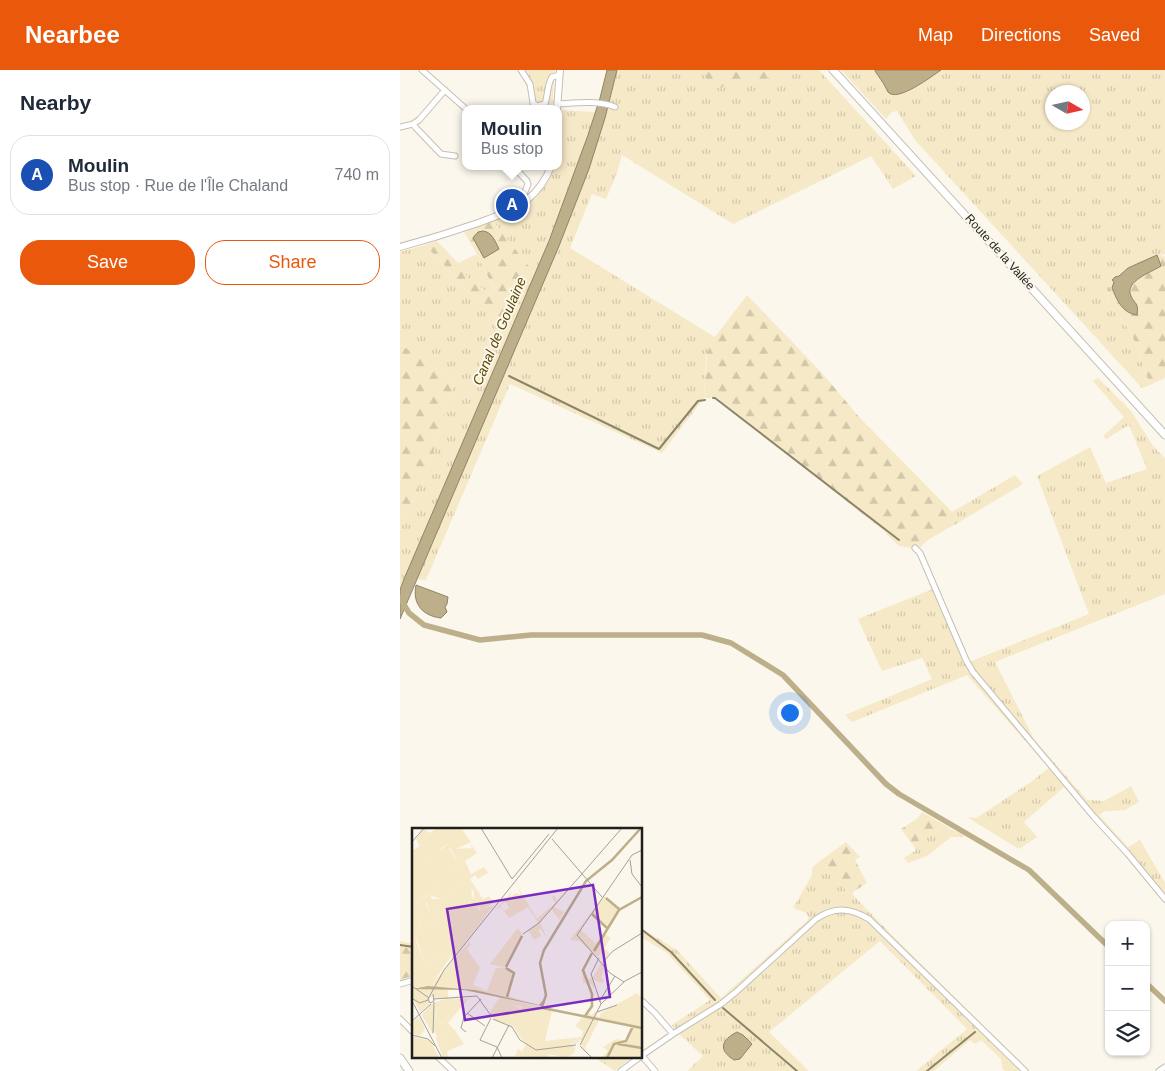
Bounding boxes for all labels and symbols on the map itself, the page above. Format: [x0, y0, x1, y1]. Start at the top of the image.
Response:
north arrow [1045, 85, 1090, 130]
pin: A [496, 186, 528, 224]
street label: Route de la Vallée [962, 211, 1038, 293]
water label: Canal de Goulaine [469, 274, 529, 388]
your location [777, 700, 803, 726]
inset map [412, 828, 642, 1058]

